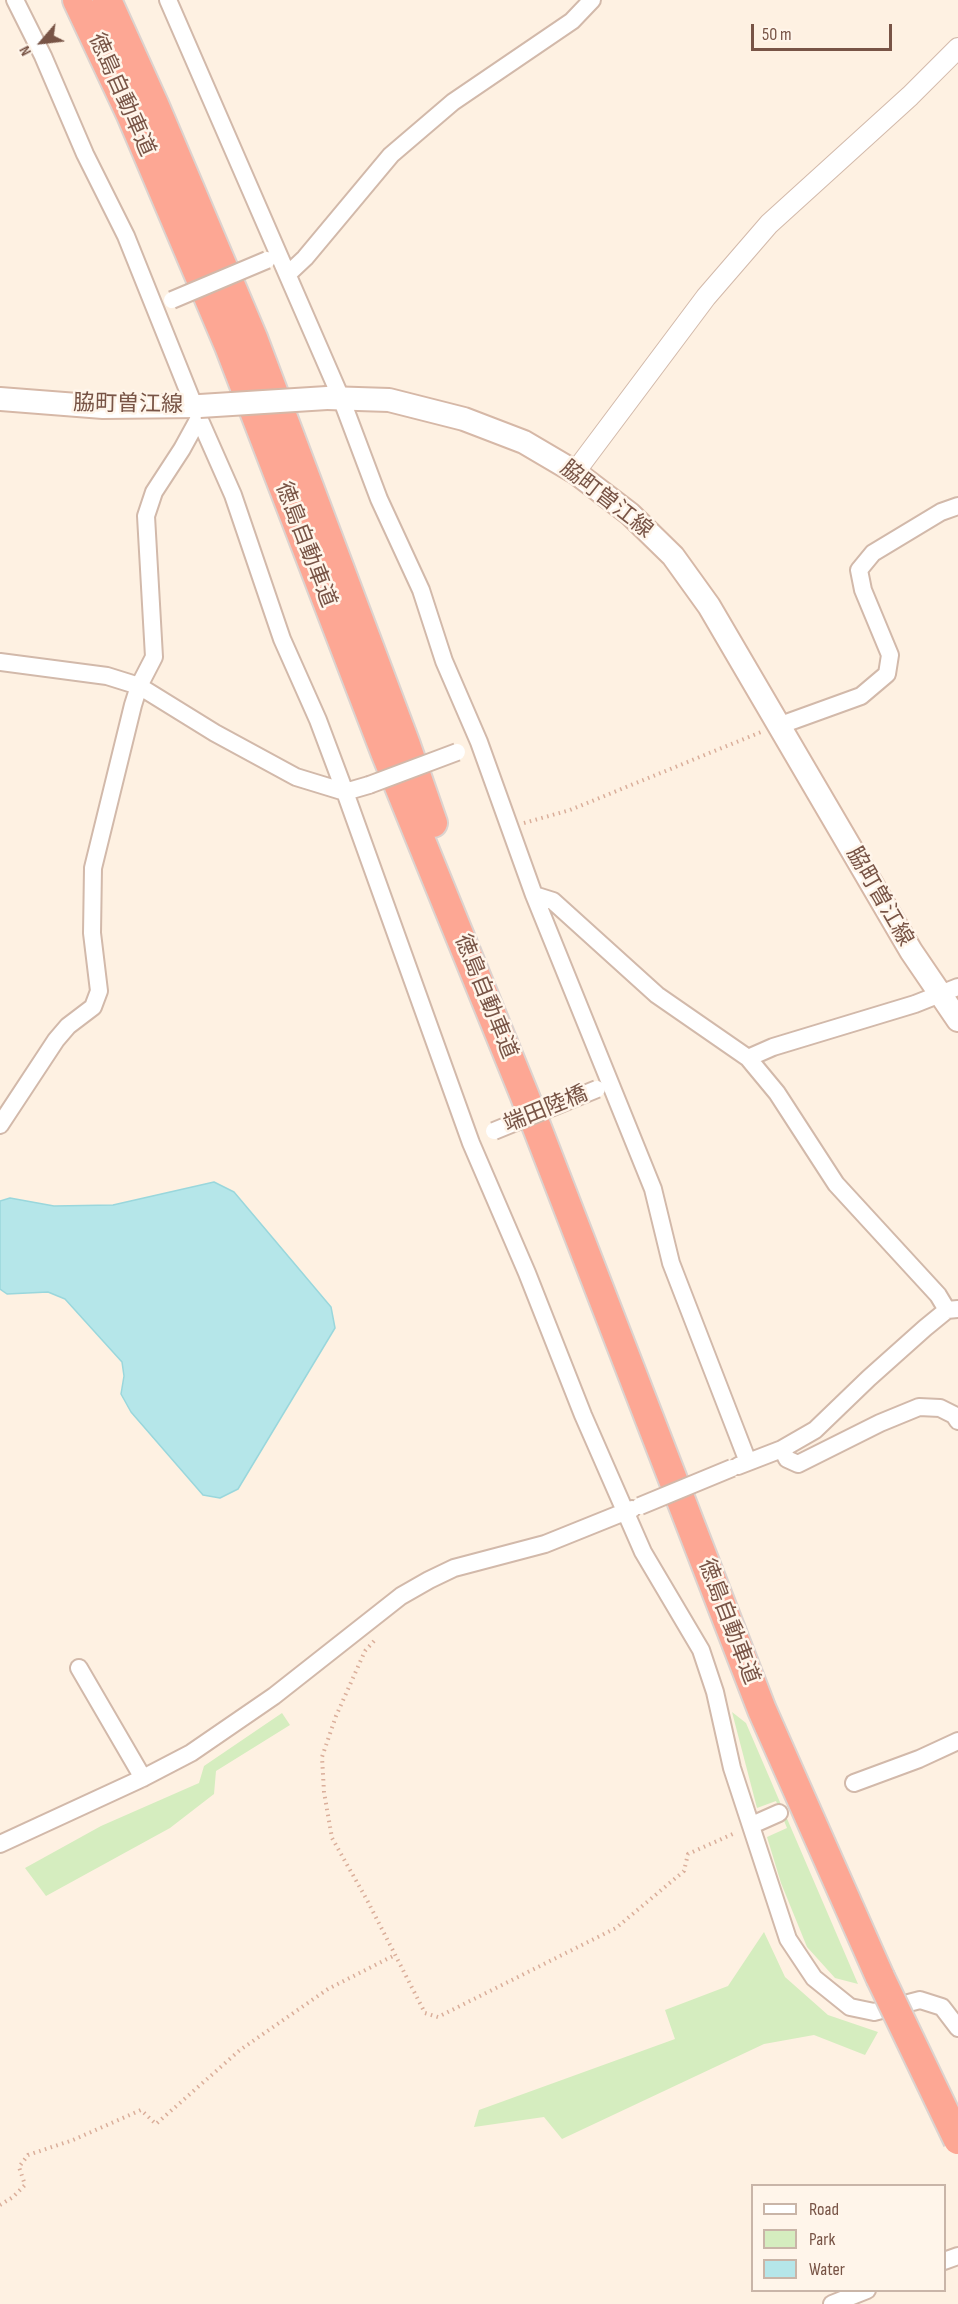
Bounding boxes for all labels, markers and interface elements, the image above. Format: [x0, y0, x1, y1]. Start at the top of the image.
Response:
north arrow [12, 12, 72, 72]
scale bar [754, 12, 895, 50]
text: 50 m [762, 24, 792, 45]
street label: 徳島自動車道 [82, 29, 160, 161]
text: N [15, 42, 36, 59]
street label: 脇町曽江線 [73, 391, 183, 419]
street label: 脇町曽江線 [555, 456, 657, 544]
street label: 徳島自動車道 [269, 479, 341, 611]
street label: 脇町曽江線 [840, 843, 918, 951]
street label: 徳島自動車道 [448, 931, 522, 1063]
street label: 端田陸橋 [500, 1081, 592, 1139]
street label: 徳島自動車道 [692, 1556, 764, 1688]
legend [751, 2184, 946, 2292]
text: Road [809, 2199, 839, 2220]
text: Park [809, 2229, 835, 2250]
text: Water [809, 2259, 845, 2280]

